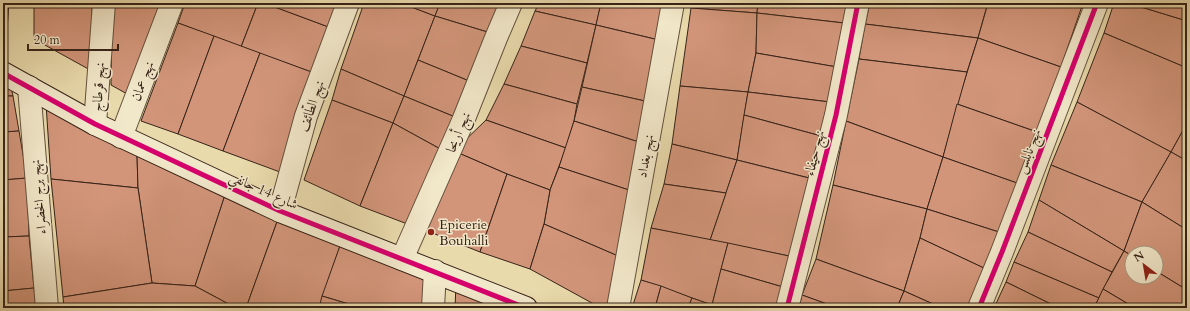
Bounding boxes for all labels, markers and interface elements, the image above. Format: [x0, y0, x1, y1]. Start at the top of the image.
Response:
scale bar [28, 26, 118, 52]
text: 20 m [34, 32, 61, 48]
street label: نهج عمان [126, 59, 162, 105]
street label: نهج قرطاج [87, 62, 113, 113]
street label: نهج الطّائف [293, 78, 332, 135]
street label: نهج أريحا [441, 109, 478, 157]
street label: نهج نابلس [1011, 126, 1048, 177]
street label: نهج حيفاء [800, 128, 832, 179]
street label: نهج بغداد [632, 133, 662, 180]
street label: نهج برج الخضراء [26, 159, 54, 235]
street label: شارع 14 جانفي [225, 167, 301, 218]
place label: Epicerie Bouhalli [439, 215, 489, 250]
marker: Epicerie Bouhalli [426, 227, 436, 237]
north arrow [1124, 245, 1164, 285]
text: N [1131, 248, 1147, 266]

